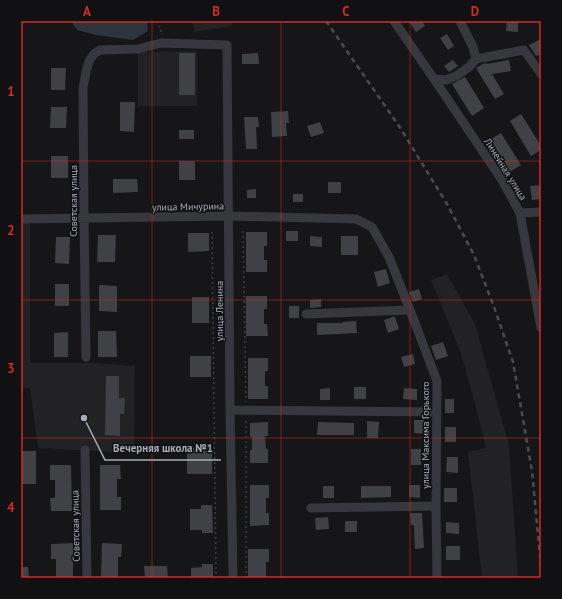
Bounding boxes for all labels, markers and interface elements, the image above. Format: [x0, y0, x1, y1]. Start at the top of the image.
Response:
text: A [83, 3, 91, 20]
text: B [212, 3, 220, 20]
text: C [342, 3, 350, 20]
text: D [471, 3, 479, 20]
text: 1 [7, 83, 15, 100]
street label: Линейная улица [481, 135, 530, 203]
street label: Советская улица [67, 165, 80, 237]
street label: улица Мичурина [152, 199, 224, 214]
text: 2 [7, 222, 15, 239]
street label: улица Ленина [213, 281, 226, 341]
text: 3 [7, 360, 15, 377]
street label: улица Максима Горького [419, 381, 432, 489]
callout: Вечерняя школа №1 [105, 437, 221, 460]
text: Вечерняя школа №1 [113, 441, 213, 455]
street label: Советская улица [68, 490, 83, 562]
text: 4 [7, 499, 15, 516]

